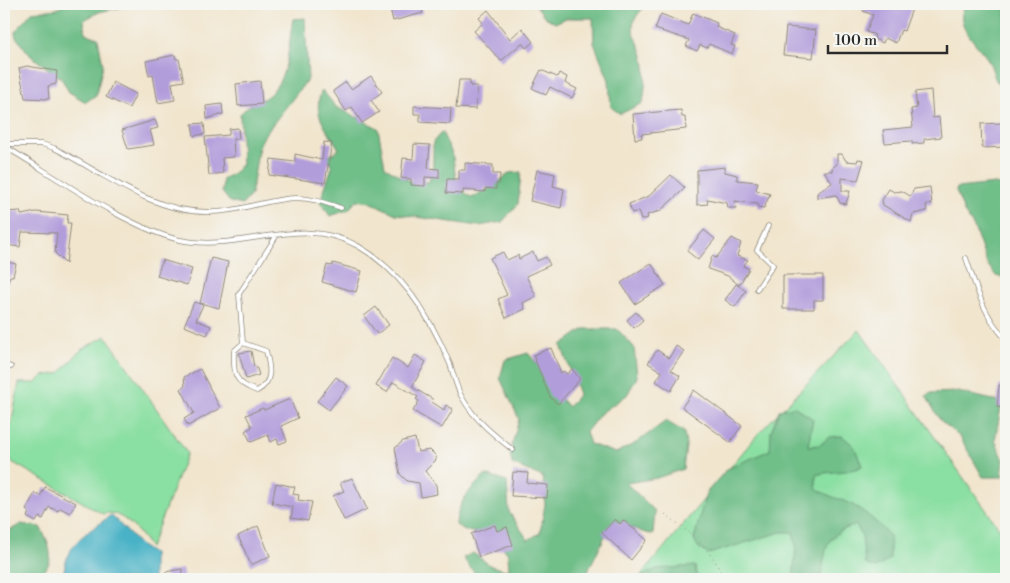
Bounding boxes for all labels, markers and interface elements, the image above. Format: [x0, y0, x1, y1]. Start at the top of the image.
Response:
scale bar [828, 22, 946, 54]
text: 100 m [835, 31, 877, 50]

